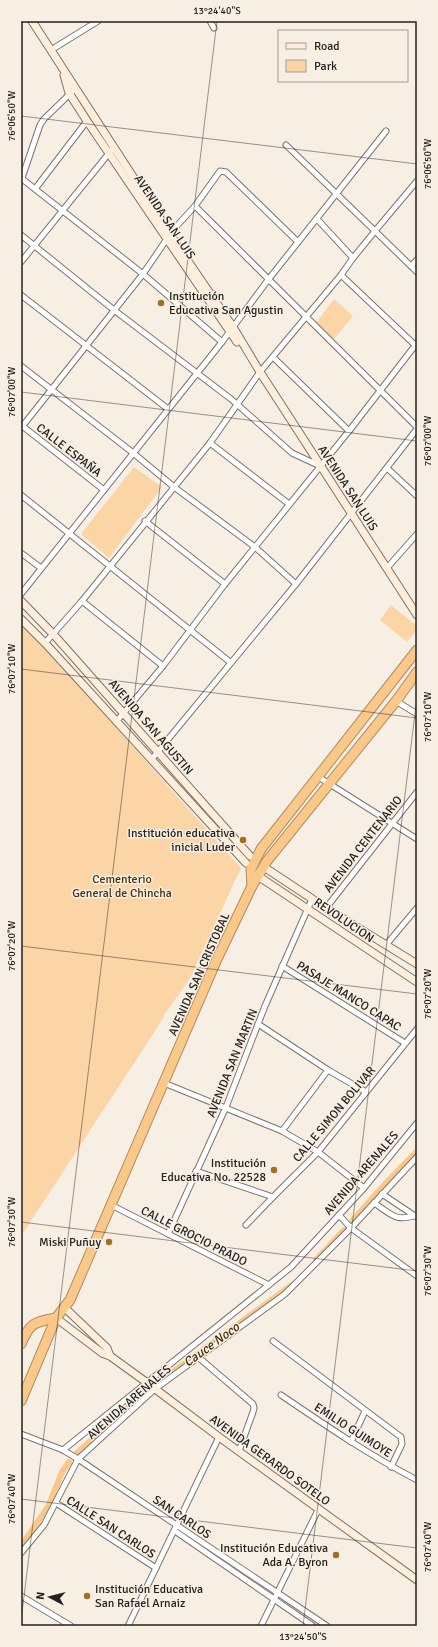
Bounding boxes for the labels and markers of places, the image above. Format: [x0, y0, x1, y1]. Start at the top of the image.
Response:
place label: Institución Educativa San Agustin [169, 289, 283, 318]
marker: Institución Educativa San Agustin [156, 298, 166, 308]
place label: Institución educativa inicial Luder [128, 826, 236, 855]
marker: Institución educativa inicial Luder [238, 835, 248, 845]
place label: Institución Educativa No. 22528 [161, 1156, 266, 1185]
marker: Institución Educativa No. 22528 [269, 1165, 279, 1175]
place label: Miski Puñuy [39, 1235, 101, 1250]
marker: Miski Puñuy [104, 1237, 114, 1247]
place label: Institución Educativa Ada A. Byron [220, 1541, 328, 1570]
marker: Institución Educativa Ada A. Byron [331, 1550, 341, 1560]
place label: Institución Educativa San Rafael Arnaiz [95, 1582, 203, 1611]
marker: Institución Educativa San Rafael Arnaiz [82, 1591, 92, 1601]

